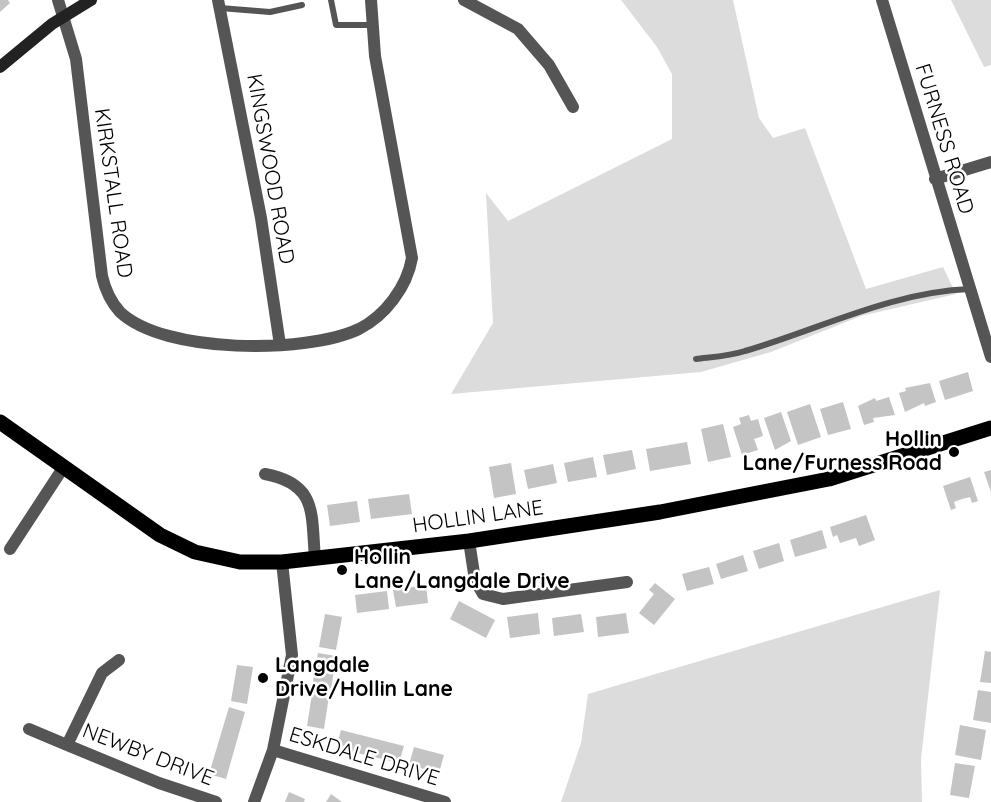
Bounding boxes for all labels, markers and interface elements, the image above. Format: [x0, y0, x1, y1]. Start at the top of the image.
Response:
street label: FURNESS ROAD [909, 61, 979, 217]
street label: KINGSWOOD ROAD [241, 72, 299, 266]
street label: KIRKSTALL ROAD [89, 107, 137, 279]
place label: Hollin Lane/Furness Road [742, 427, 942, 477]
marker: Hollin Lane/Furness Road [947, 445, 961, 459]
street label: HOLLIN LANE [411, 495, 545, 539]
place label: Hollin Lane/Langdale Drive [354, 545, 570, 595]
marker: Hollin Lane/Langdale Drive [335, 563, 349, 577]
place label: Langdale Drive/Hollin Lane [275, 653, 453, 703]
marker: Langdale Drive/Hollin Lane [256, 671, 270, 685]
street label: NEWBY DRIVE [79, 718, 217, 792]
street label: ESKDALE DRIVE [286, 722, 442, 792]

